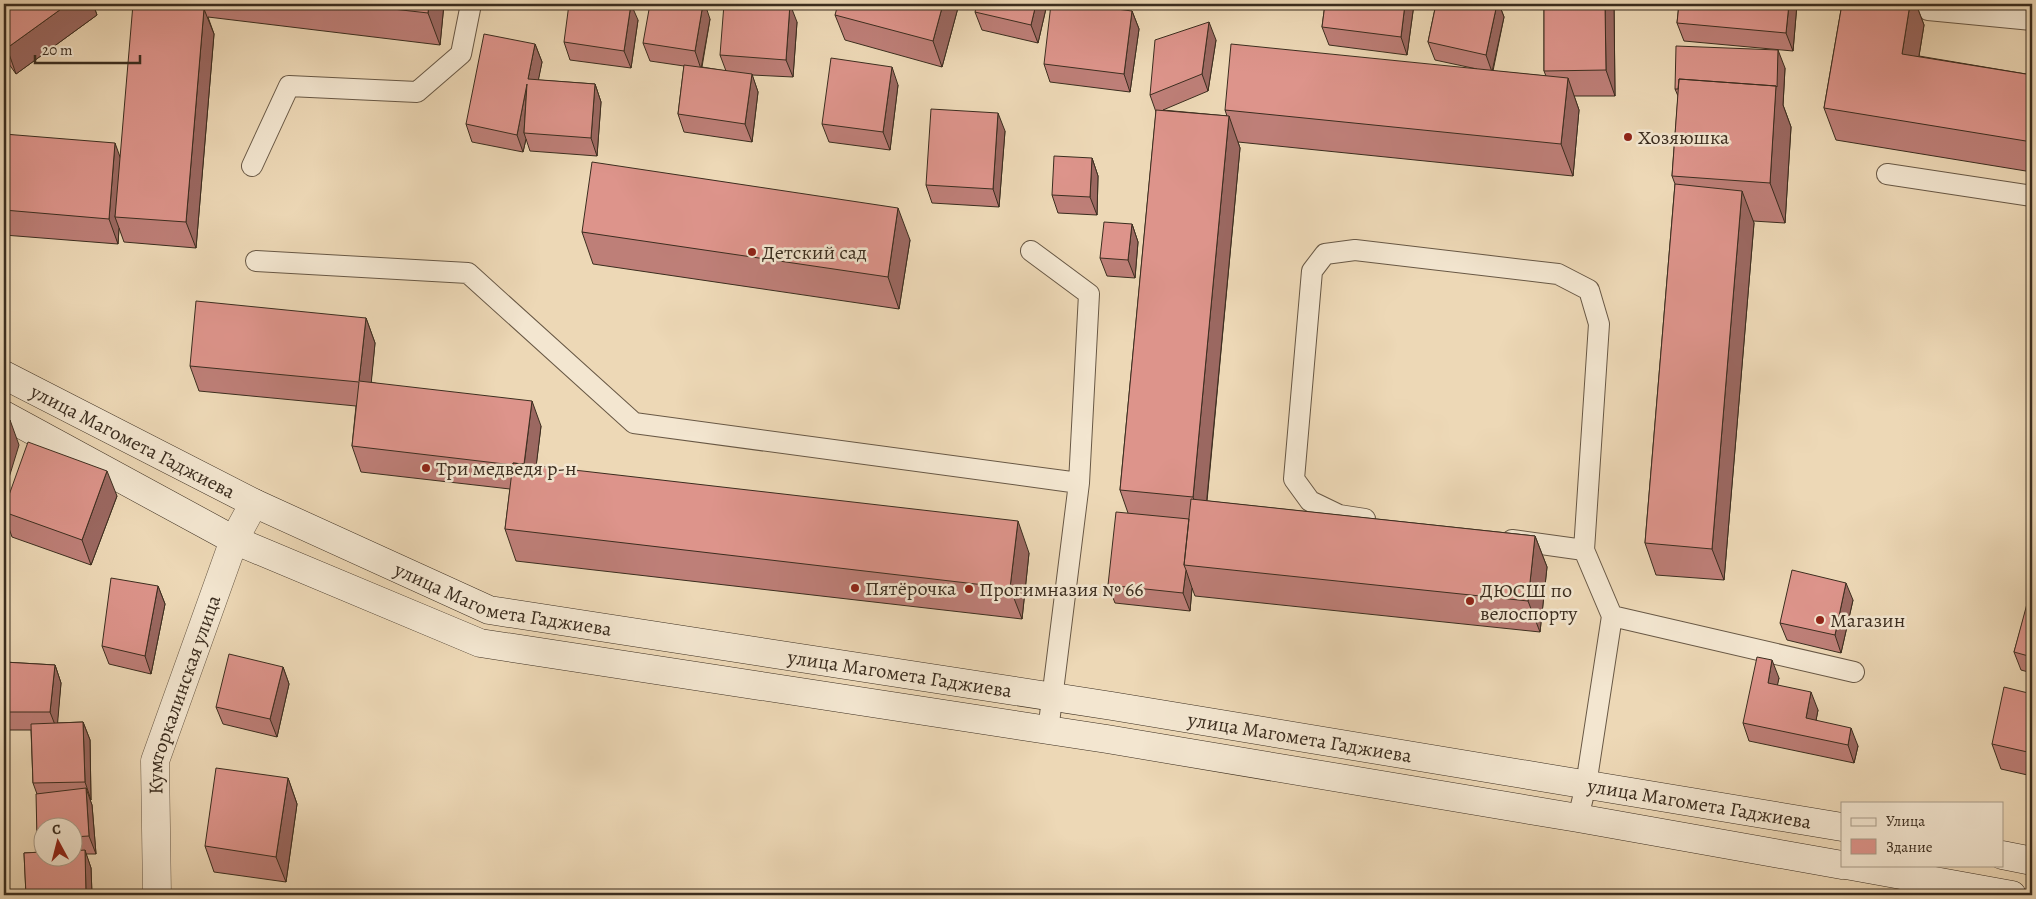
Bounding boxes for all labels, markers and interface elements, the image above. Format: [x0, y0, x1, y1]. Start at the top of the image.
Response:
scale bar [35, 32, 140, 64]
text: 20 m [42, 40, 73, 60]
place label: Хозяюшка [1638, 124, 1730, 151]
marker: Хозяюшка [1622, 131, 1634, 143]
place label: Детский сад [762, 239, 867, 266]
marker: Детский сад [746, 246, 758, 258]
street label: улица Магомета Гаджиева [25, 377, 241, 505]
place label: Три медведя р-н [436, 455, 577, 482]
marker: Три медведя р-н [420, 462, 432, 474]
street label: улица Магомета Гаджиева [389, 555, 615, 642]
place label: Пятёрочка [865, 575, 957, 602]
place label: Прогимназия № 66 [979, 576, 1144, 603]
place label: ДЮСШ по велоспорту [1480, 577, 1578, 627]
marker: Пятёрочка [849, 582, 861, 594]
marker: Прогимназия № 66 [963, 583, 975, 595]
street label: Кумторкалинская улица [141, 590, 227, 795]
marker: ДЮСШ по велоспорту [1464, 595, 1476, 607]
place label: Магазин [1830, 607, 1905, 634]
marker: Магазин [1814, 614, 1826, 626]
street label: улица Магомета Гаджиева [785, 643, 1015, 704]
street label: улица Магомета Гаджиева [1185, 705, 1415, 769]
street label: улица Магомета Гаджиева [1585, 771, 1814, 835]
legend [1841, 802, 2004, 866]
text: Улица [1886, 811, 1925, 831]
north arrow [32, 816, 82, 866]
text: С [51, 820, 62, 840]
text: Здание [1886, 837, 1933, 857]

